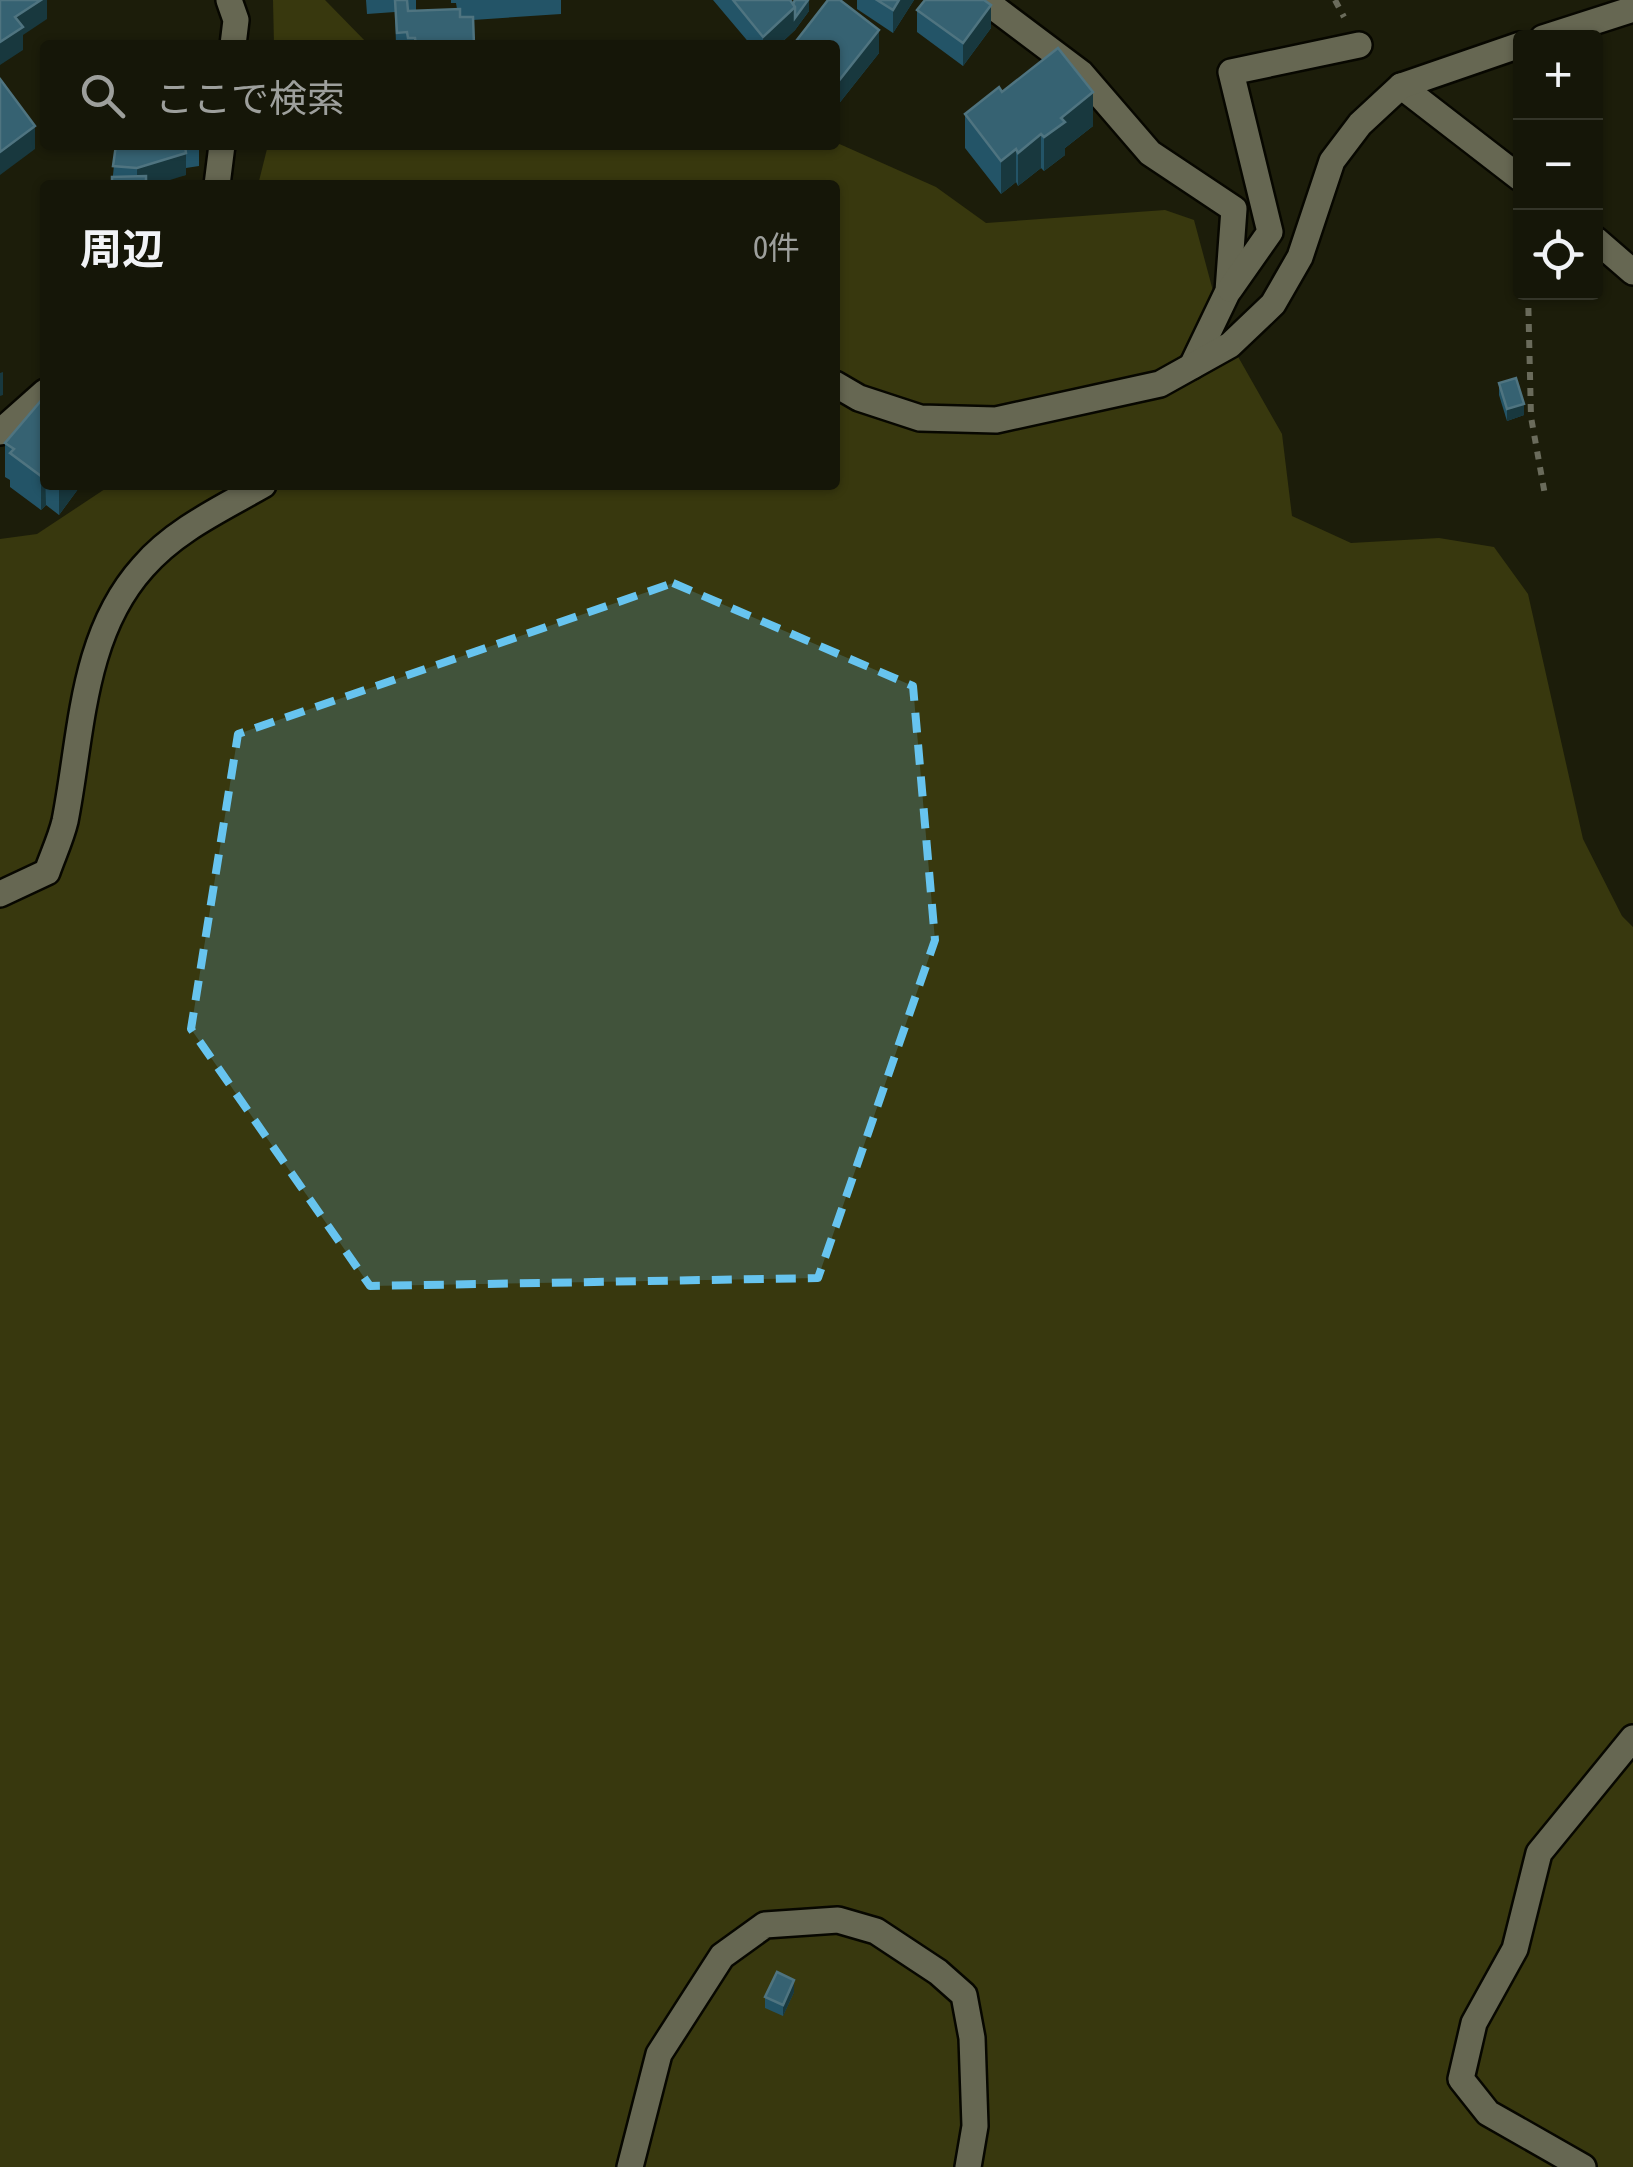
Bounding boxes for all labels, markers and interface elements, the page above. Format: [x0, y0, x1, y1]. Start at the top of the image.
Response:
map controls [1513, 30, 1603, 300]
button: + [1513, 30, 1603, 120]
search box [40, 40, 840, 150]
icon: search [75, 68, 130, 123]
text: ここで検索 [155, 77, 345, 120]
button: − [1513, 120, 1603, 210]
button: locate [1513, 210, 1603, 300]
text: 周辺 [80, 225, 164, 273]
text: 0件 [753, 229, 800, 266]

